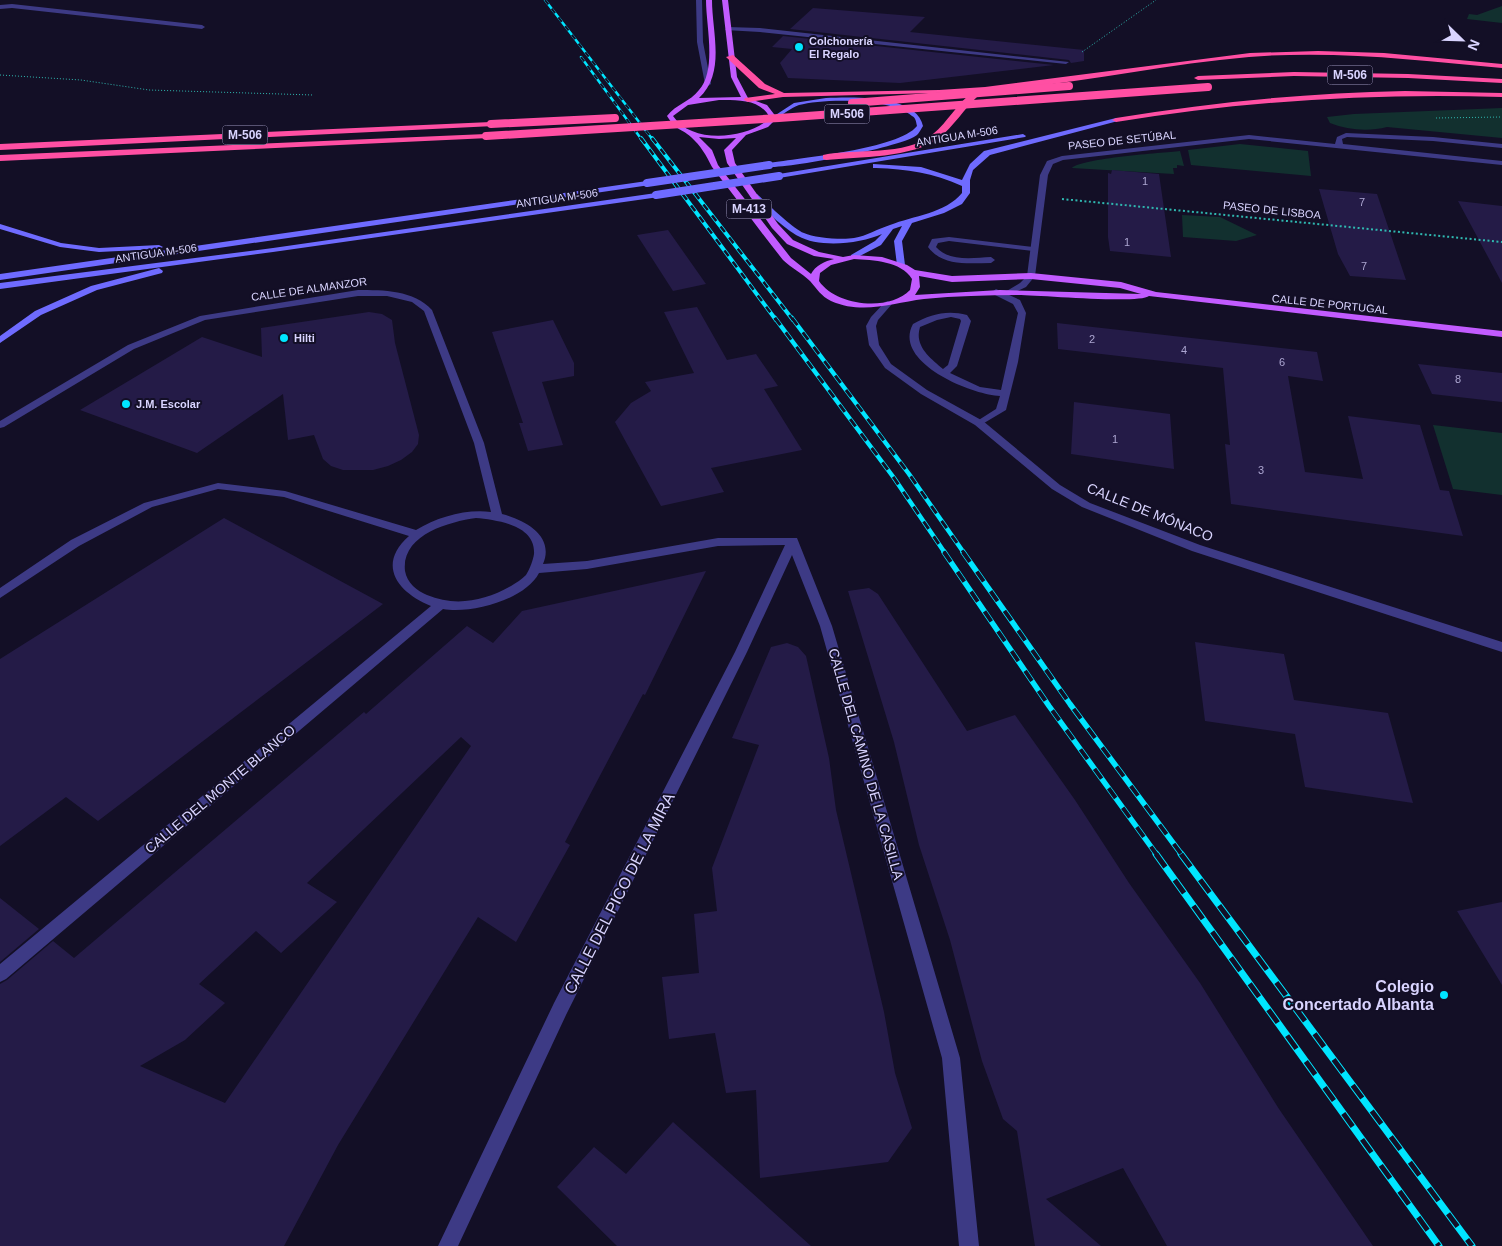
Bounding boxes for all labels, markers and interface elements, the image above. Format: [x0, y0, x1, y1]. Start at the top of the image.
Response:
north arrow [1437, 15, 1487, 65]
place label: Colchonería El Regalo [809, 35, 873, 60]
text: N [1465, 37, 1483, 53]
marker: Colchonería El Regalo [793, 41, 805, 53]
road number: M-506 [1328, 66, 1372, 84]
road number: M-506 [824, 105, 870, 124]
street label: ANTIGUA M-506 [915, 124, 999, 148]
road number: M-506 [222, 126, 268, 144]
street label: PASEO DE SETÚBAL [1067, 128, 1177, 152]
house number: 1 [1142, 175, 1148, 187]
street label: ANTIGUA M-506 [515, 186, 599, 210]
house number: 7 [1359, 196, 1365, 208]
street label: PASEO DE LISBOA [1223, 199, 1322, 221]
road number: M-413 [726, 200, 772, 218]
house number: 1 [1124, 236, 1130, 248]
street label: ANTIGUA M-506 [114, 241, 198, 265]
house number: 7 [1361, 260, 1367, 272]
street label: CALLE DE ALMANZOR [250, 275, 368, 303]
street label: CALLE DE PORTUGAL [1271, 292, 1389, 316]
marker: Hilti [278, 332, 290, 344]
place label: Hilti [294, 332, 315, 344]
house number: 2 [1089, 333, 1095, 345]
house number: 4 [1181, 344, 1187, 356]
house number: 6 [1279, 356, 1285, 368]
house number: 8 [1455, 373, 1461, 385]
marker: J.M. Escolar [120, 398, 132, 410]
place label: J.M. Escolar [136, 398, 201, 410]
house number: 1 [1112, 433, 1118, 445]
house number: 3 [1258, 464, 1264, 476]
street label: CALLE DE MÓNACO [1085, 479, 1215, 545]
street label: CALLE DEL CAMINO DE LA CASILLA [825, 646, 907, 882]
street label: CALLE DEL MONTE BLANCO [142, 721, 298, 856]
street label: CALLE DEL PICO DE LA MIRA [561, 790, 678, 997]
place label: Colegio Concertado Albanta [1283, 978, 1434, 1013]
marker: Colegio Concertado Albanta [1438, 989, 1450, 1001]

